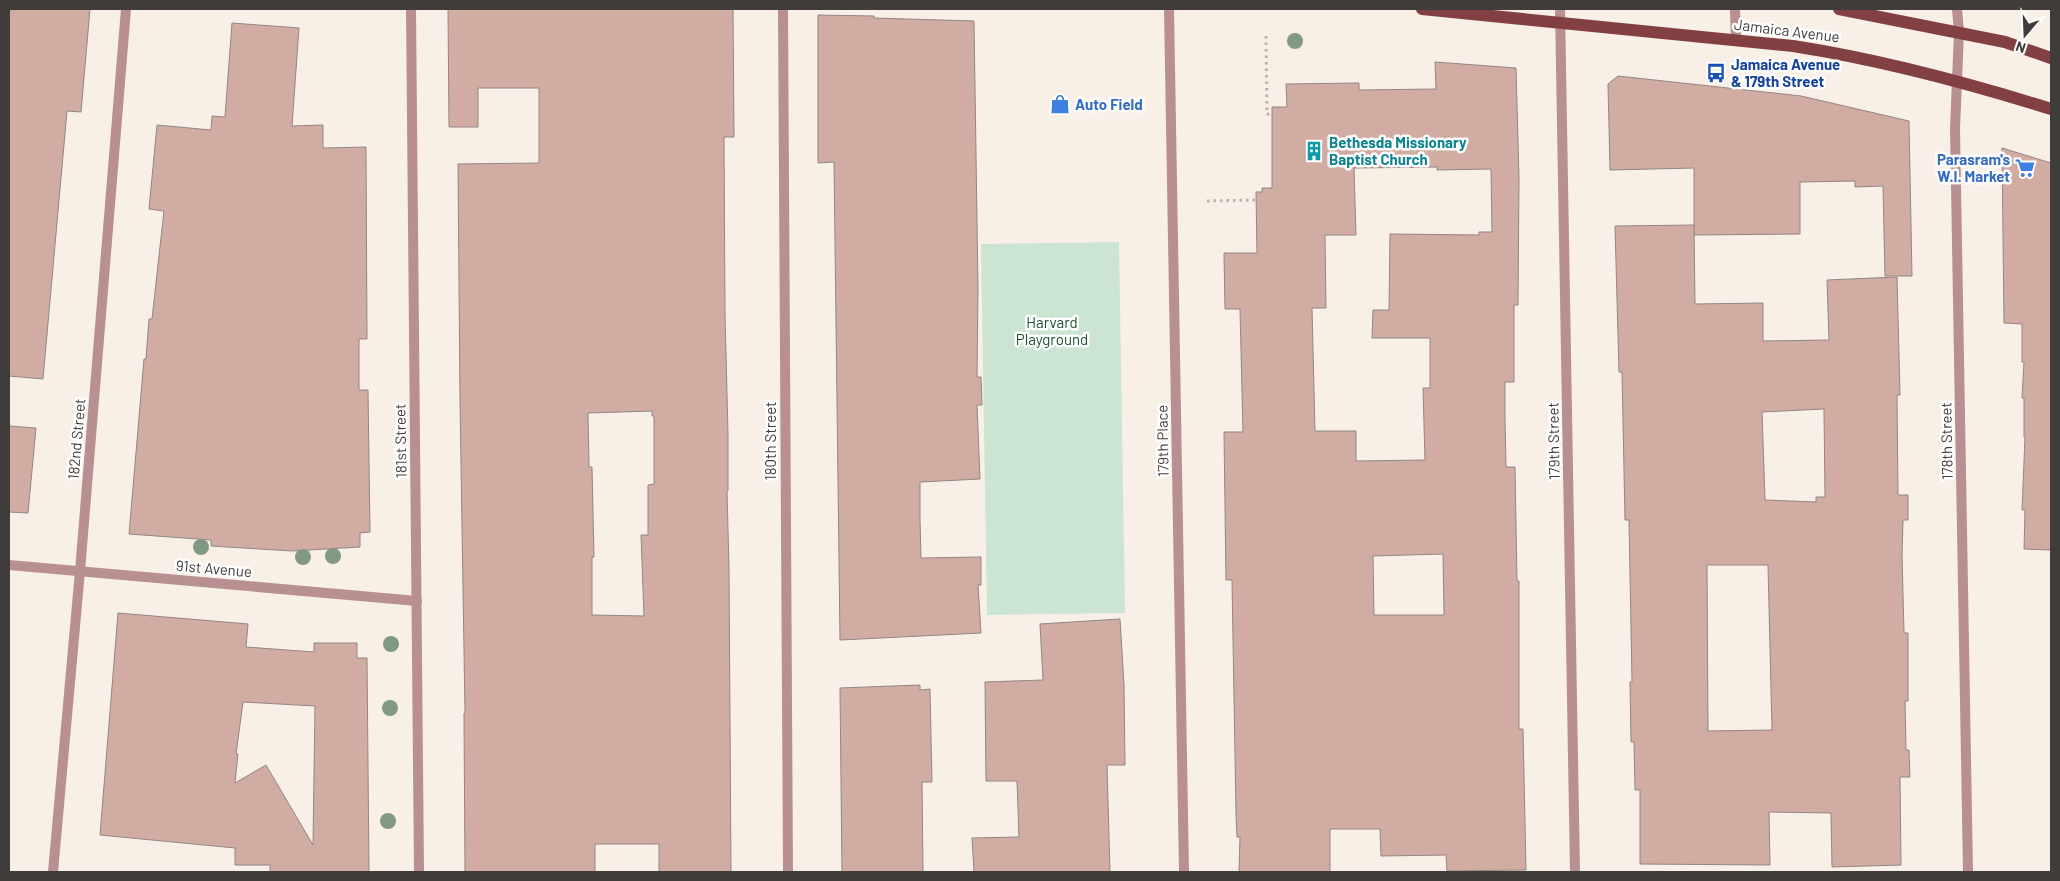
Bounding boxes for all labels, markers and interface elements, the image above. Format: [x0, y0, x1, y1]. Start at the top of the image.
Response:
north arrow [2000, 10, 2050, 60]
street label: Jamaica Avenue [1733, 15, 1841, 45]
text: N [2013, 38, 2028, 57]
place label: Jamaica Avenue & 179th Street [1731, 55, 1840, 90]
bus stop icon: Jamaica Avenue & 179th Street [1705, 62, 1727, 84]
shop icon: Auto Field [1049, 93, 1071, 115]
place label: Auto Field [1075, 95, 1143, 113]
place label: Bethesda Missionary Baptist Church [1329, 133, 1467, 168]
building icon: Bethesda Missionary Baptist Church [1303, 140, 1325, 162]
place label: Parasram's W.I. Market [1937, 150, 2010, 185]
supermarket icon: Parasram's W.I. Market [2014, 157, 2036, 179]
park label: Harvard Playground [1016, 313, 1088, 348]
street label: 182nd Street [63, 398, 89, 480]
street label: 180th Street [761, 401, 779, 481]
street label: 179th Street [1543, 402, 1563, 480]
street label: 178th Street [1936, 402, 1956, 480]
street label: 181st Street [390, 404, 410, 478]
street label: 179th Place [1152, 405, 1172, 477]
street label: 91st Avenue [175, 556, 253, 580]

